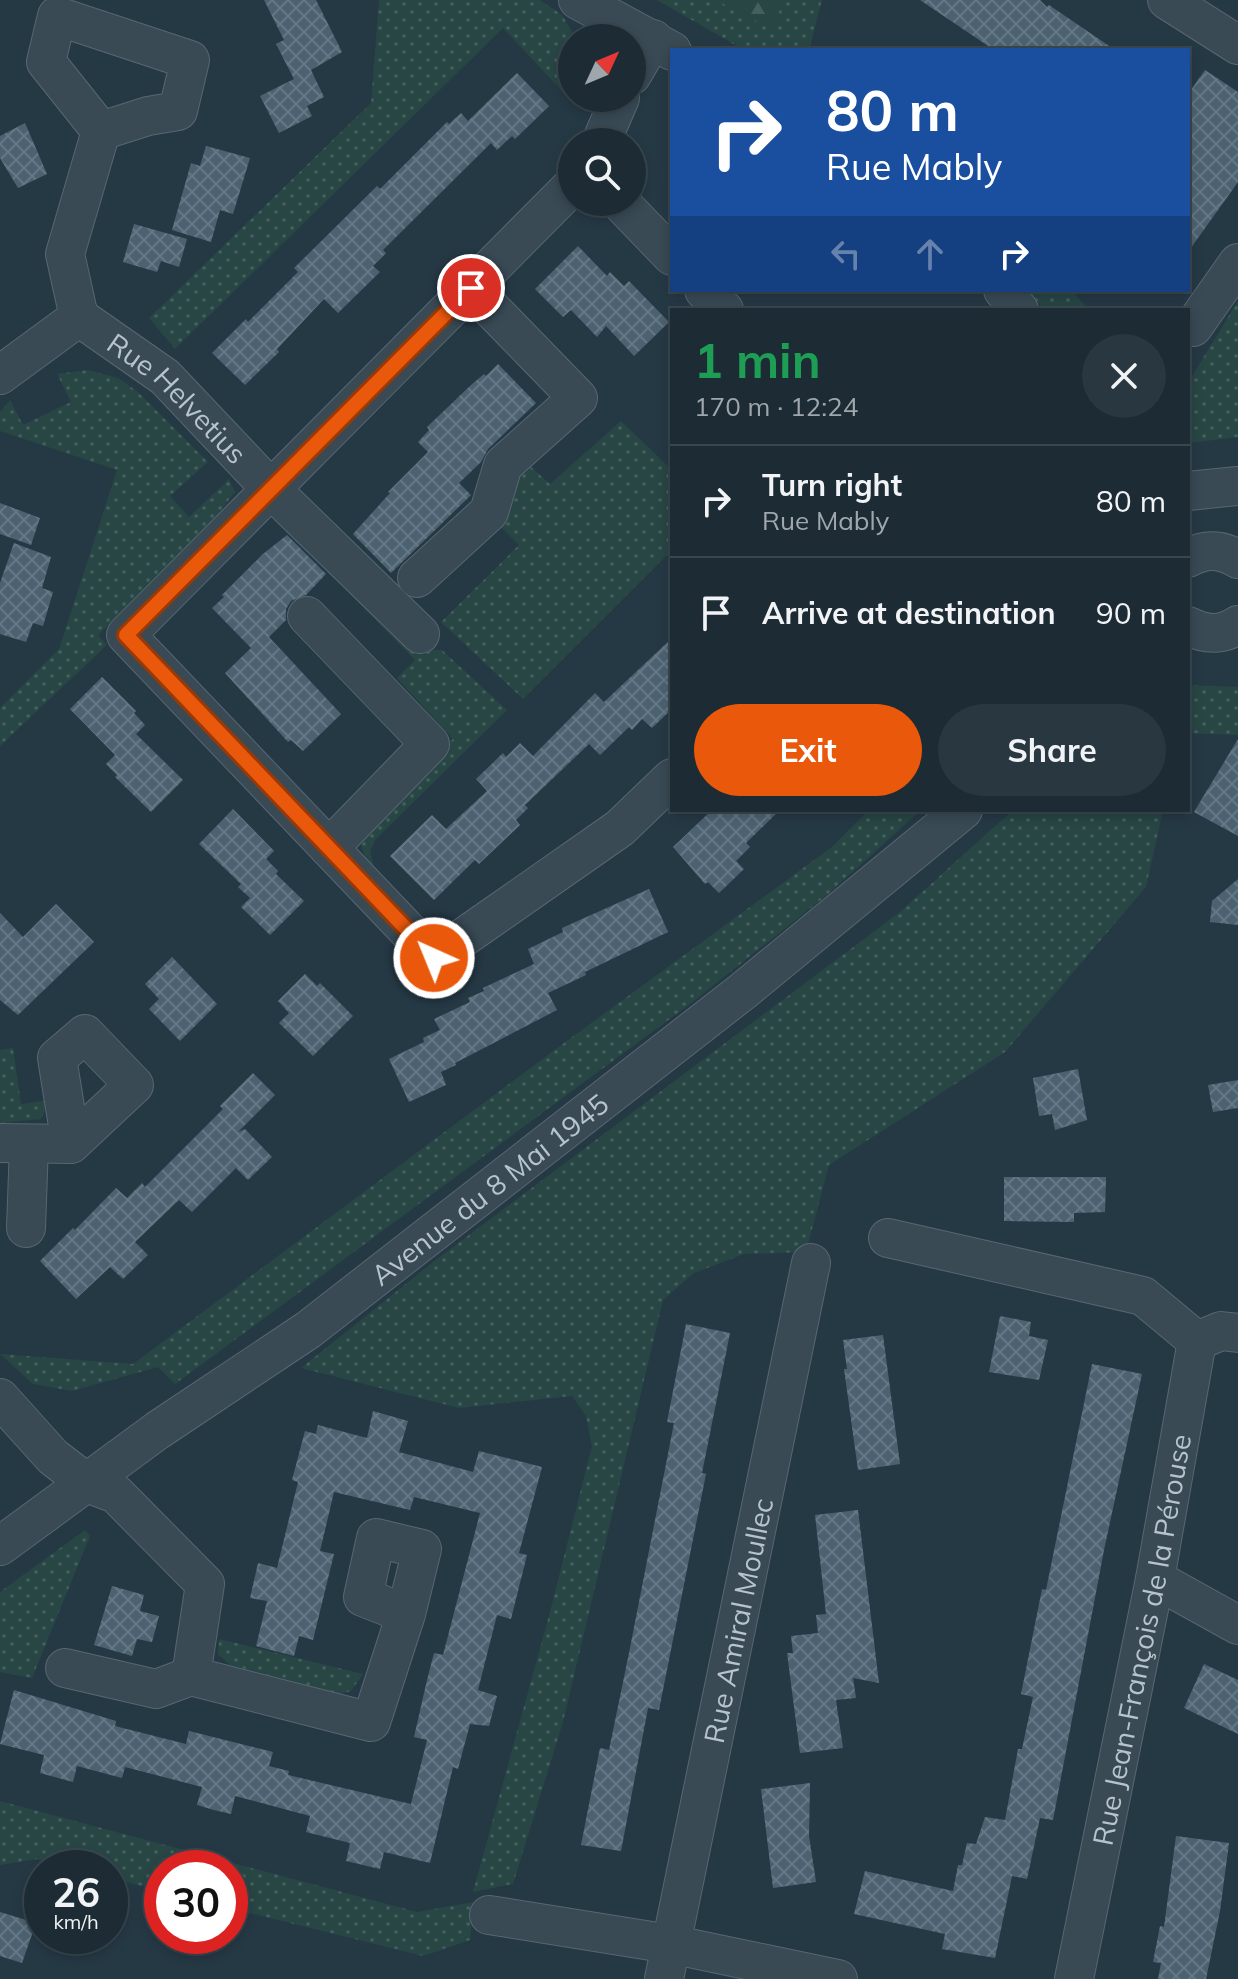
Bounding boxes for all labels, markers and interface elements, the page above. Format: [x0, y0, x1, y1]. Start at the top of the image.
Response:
north arrow [558, 24, 646, 112]
map controls [558, 24, 646, 216]
text: 80 m [826, 75, 959, 145]
icon: right [694, 80, 798, 184]
button: search [558, 128, 646, 216]
text: Rue Mably [826, 144, 1002, 189]
icon: left [824, 232, 868, 276]
icon: ahead [908, 232, 952, 276]
icon: right [992, 232, 1036, 276]
pin [437, 254, 505, 322]
icon: arrive [449, 266, 493, 310]
street label: Rue Helvetius [101, 325, 255, 470]
text: 1 min [694, 330, 821, 390]
button: close [1082, 334, 1166, 418]
text: 170 m · 12:24 [694, 390, 858, 423]
text: Turn right [762, 466, 902, 504]
icon: right [694, 479, 738, 523]
text: 80 m [1096, 482, 1166, 520]
text: Rue Mably [762, 504, 889, 537]
icon: arrive [694, 591, 738, 635]
text: Arrive at destination [762, 594, 1056, 632]
text: 90 m [1096, 594, 1166, 632]
button: Exit [694, 704, 922, 796]
button: Share [938, 704, 1166, 796]
position arrow [392, 916, 476, 1000]
street label: Avenue du 8 Mai 1945 [364, 1085, 615, 1292]
street label: Rue Jean-François de la Pérouse [1084, 1431, 1198, 1848]
street label: Rue Amiral Moullec [695, 1495, 780, 1746]
speed limit sign: 30 [144, 1850, 248, 1954]
text: 26 [52, 1867, 100, 1917]
text: km/h [53, 1909, 99, 1934]

